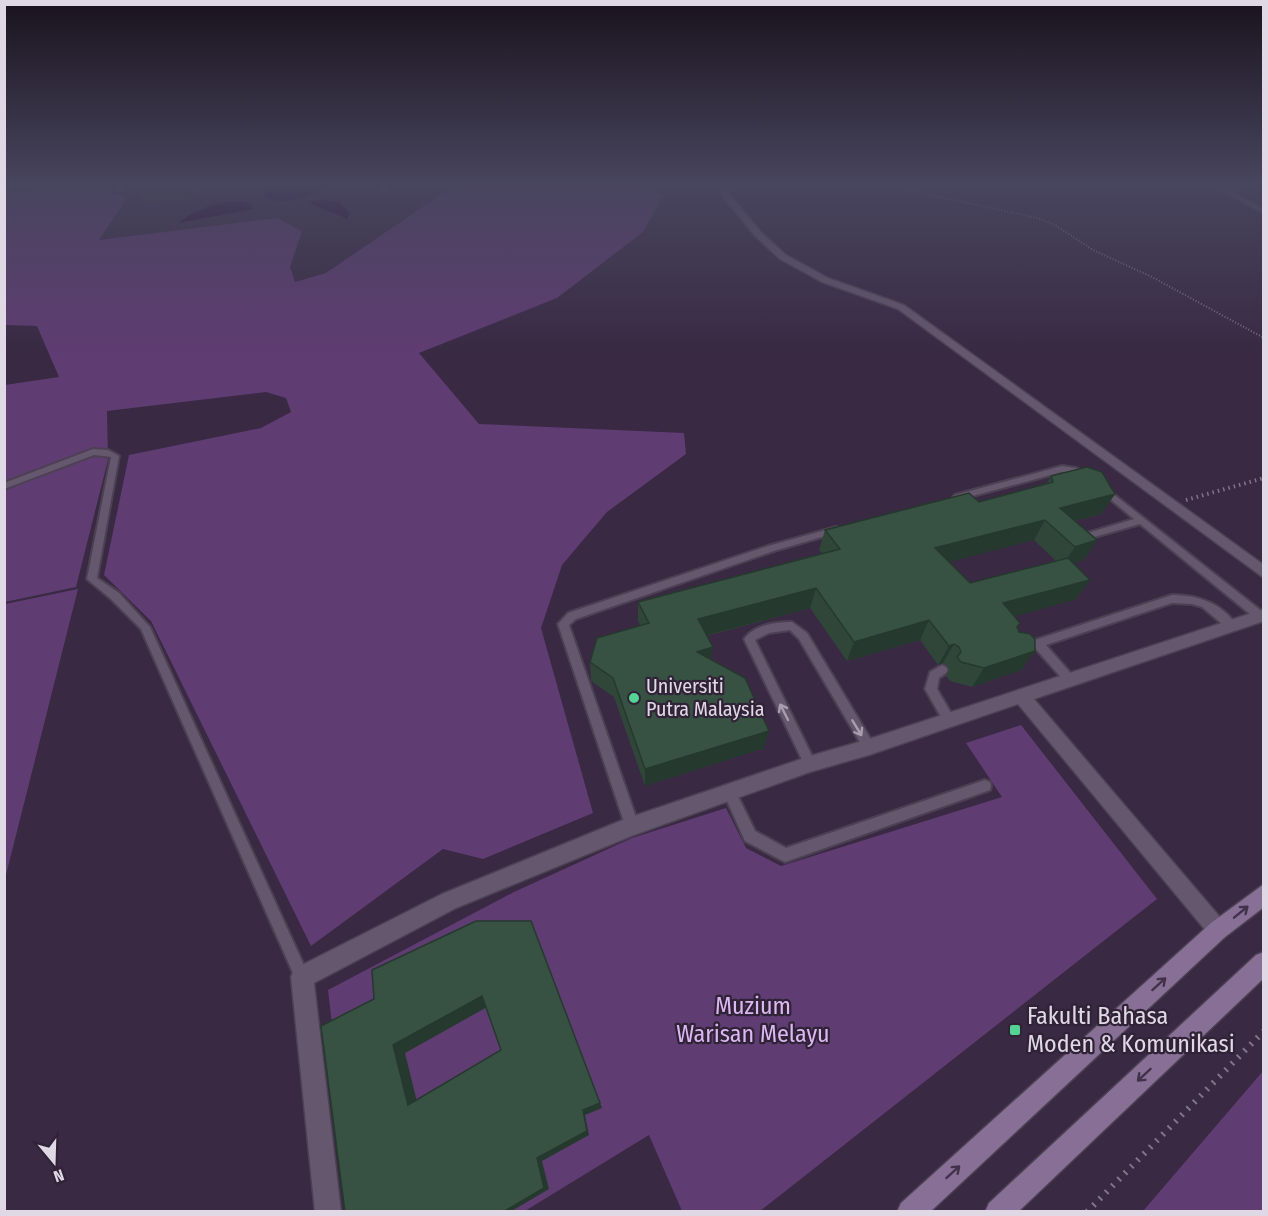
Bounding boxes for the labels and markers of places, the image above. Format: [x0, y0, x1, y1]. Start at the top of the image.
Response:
place label: Universiti Putra Malaysia [646, 674, 765, 721]
marker: Universiti Putra Malaysia [627, 691, 641, 705]
place label: Fakulti Bahasa Moden & Komunikasi [1027, 1002, 1235, 1058]
marker: Fakulti Bahasa Moden & Komunikasi [1008, 1023, 1022, 1037]

